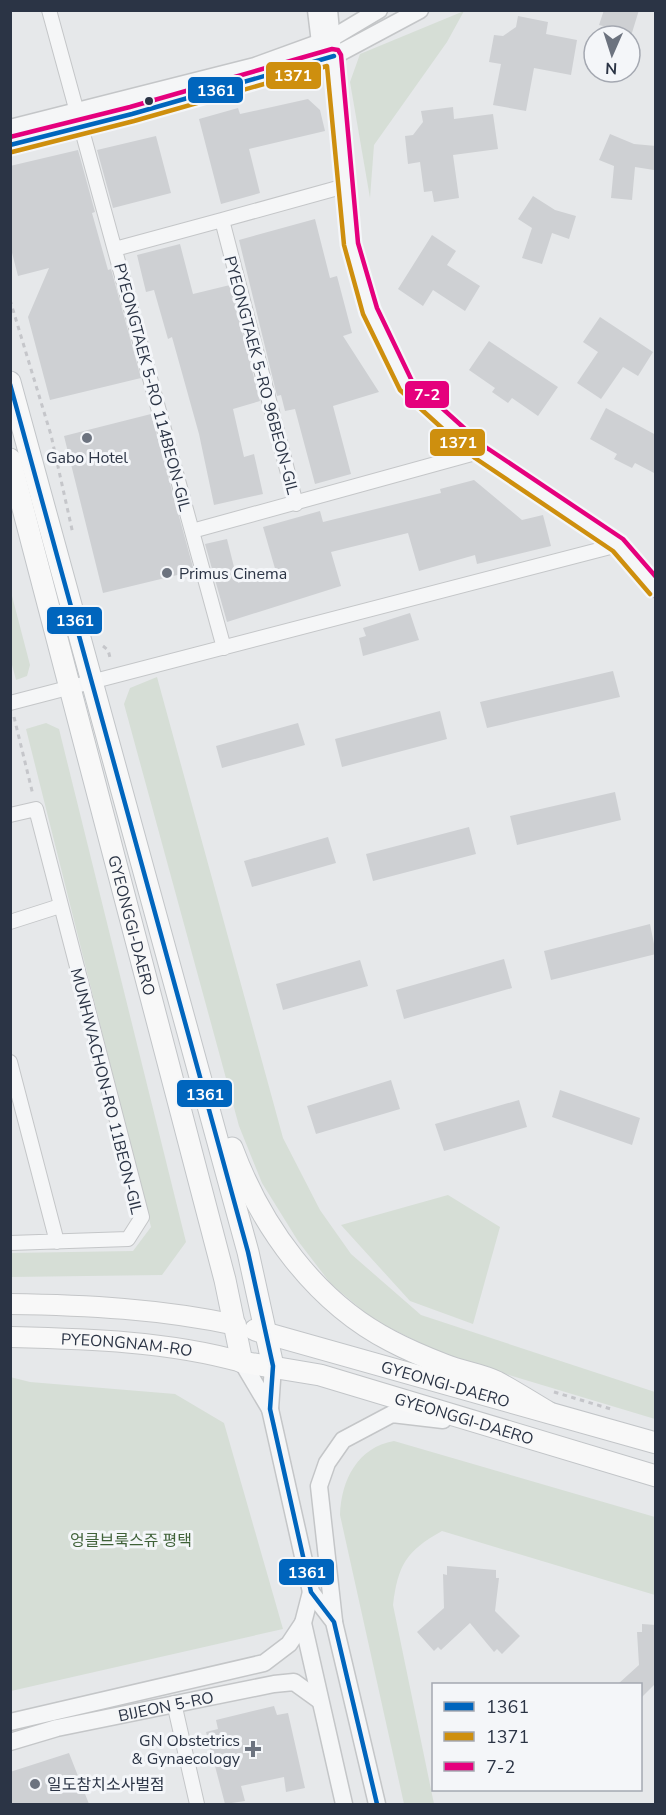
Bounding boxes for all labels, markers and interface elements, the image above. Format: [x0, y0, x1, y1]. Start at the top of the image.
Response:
north arrow [582, 24, 642, 84]
text: N [605, 57, 618, 79]
line badge: 1371 [265, 61, 322, 90]
text: 1371 [274, 65, 312, 87]
line badge: 1361 [187, 76, 244, 104]
text: 1361 [197, 80, 235, 102]
unlabelled marker [143, 95, 155, 107]
street label: PYEONGTAEK 5-RO 96BEON-GIL [219, 254, 304, 497]
street label: PYEONGTAEK 5-RO 114BEON-GIL [108, 261, 196, 514]
line badge: 7-2 [404, 380, 450, 409]
text: 7-2 [414, 384, 440, 406]
line badge: 1371 [429, 428, 486, 457]
marker: Gabo Hotel [80, 431, 94, 445]
text: 1371 [439, 432, 477, 454]
place label: Gabo Hotel [46, 447, 128, 469]
place label: Primus Cinema [179, 563, 287, 585]
marker: Primus Cinema [160, 566, 174, 580]
line badge: 1361 [46, 606, 103, 635]
text: 1361 [56, 610, 94, 632]
street label: GYEONGGI-DAERO [102, 853, 160, 998]
street label: MUNHWACHON-RO 11BEON-GIL [65, 966, 147, 1217]
line badge: 1361 [176, 1079, 233, 1108]
text: 1361 [186, 1084, 224, 1106]
street label: PYEONGNAM-RO [61, 1329, 194, 1362]
street label: GYEONGI-DAERO [378, 1356, 512, 1413]
street label: GYEONGGI-DAERO [392, 1388, 536, 1451]
park label: 엉클브룩스쥬 평택 [70, 1530, 192, 1552]
line badge: 1361 [278, 1558, 335, 1586]
text: 1361 [288, 1562, 326, 1584]
legend [432, 1683, 642, 1791]
street label: BIJEON 5-RO [116, 1687, 216, 1727]
text: 1361 [486, 1695, 529, 1719]
text: 1371 [486, 1725, 529, 1749]
place label: GN Obstetrics & Gynaecology [132, 1730, 241, 1770]
marker: GN Obstetrics & Gynaecology [244, 1740, 262, 1758]
text: 7-2 [486, 1755, 515, 1779]
place label: 일도참치소사벌점 [47, 1774, 165, 1796]
marker: 일도참치소사벌점 [28, 1777, 42, 1791]

